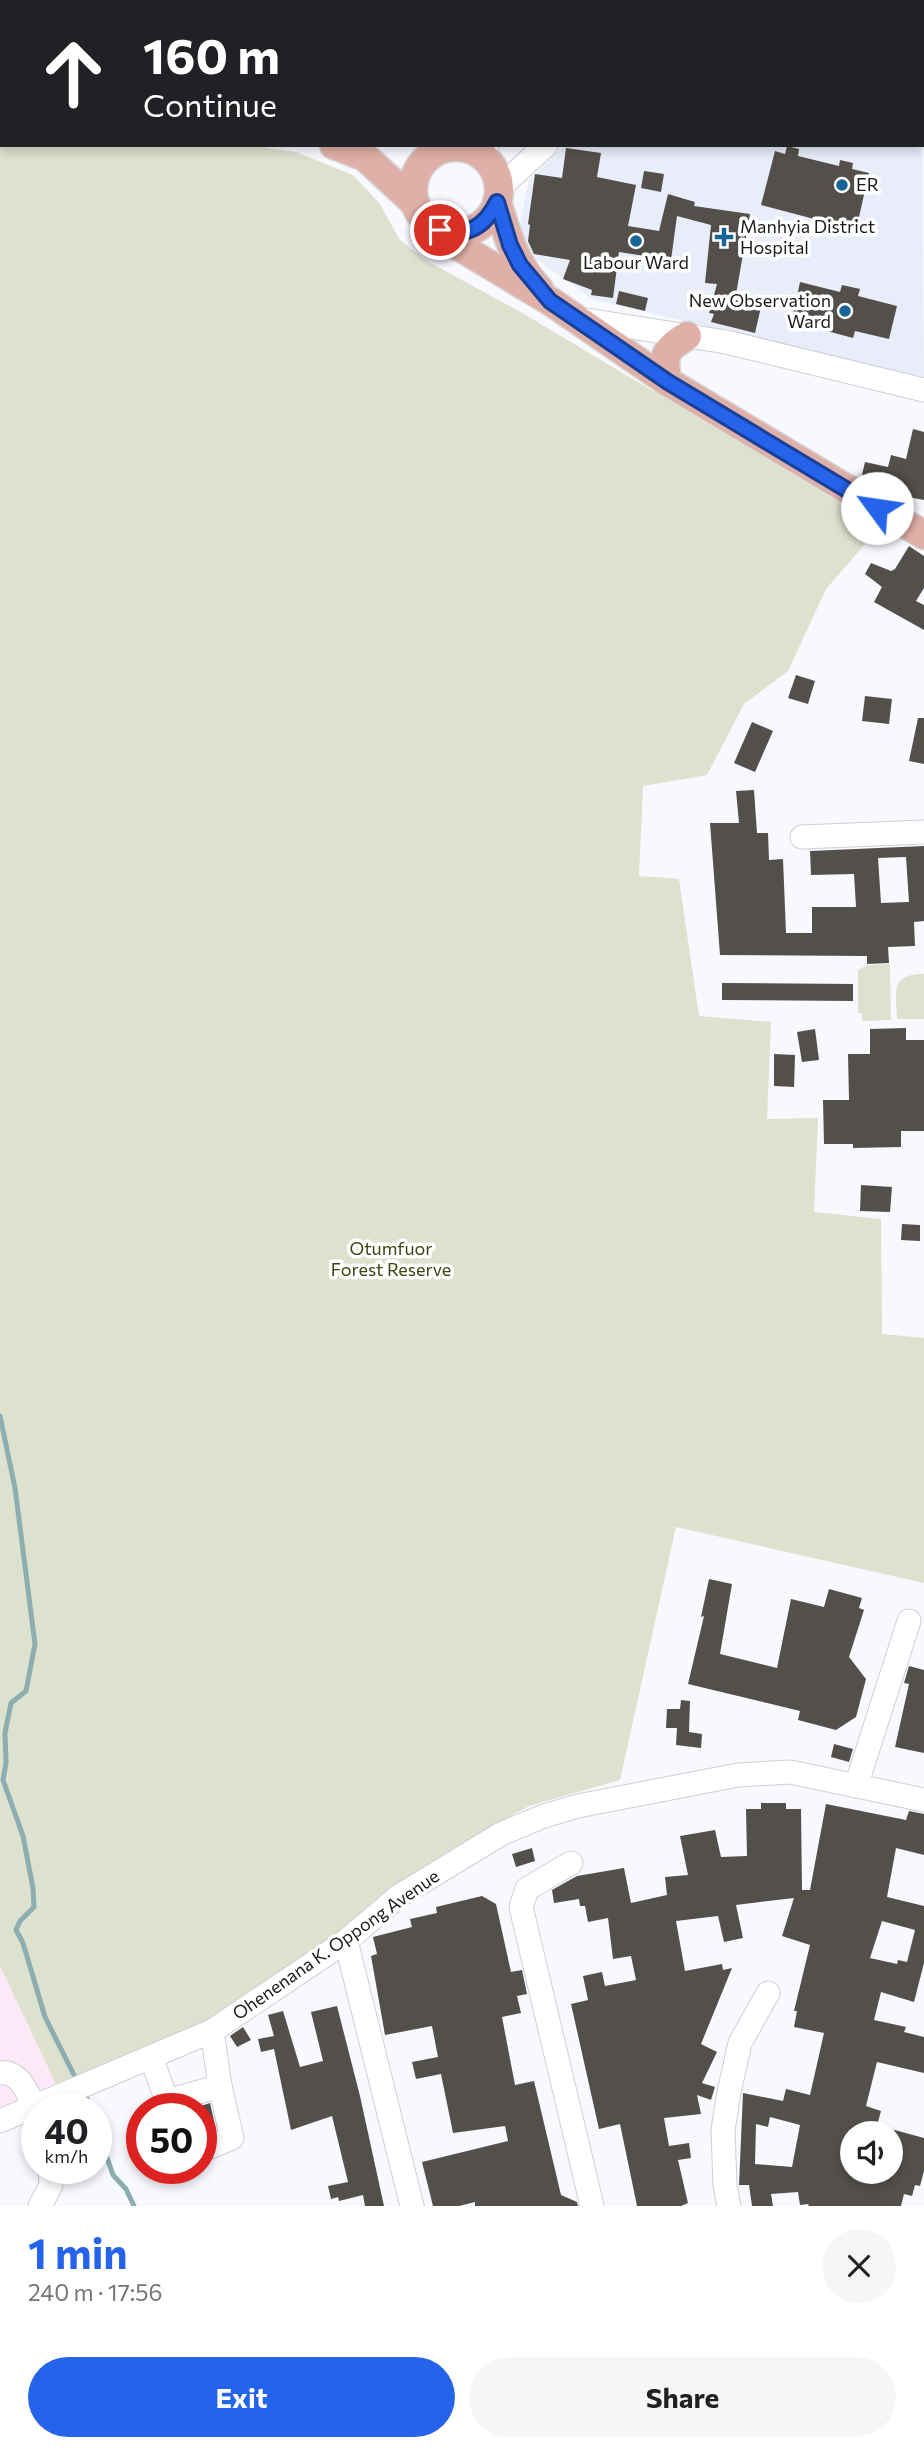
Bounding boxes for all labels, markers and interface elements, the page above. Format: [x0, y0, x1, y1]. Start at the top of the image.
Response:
text: 160 m [143, 24, 280, 84]
icon: ahead [28, 28, 119, 119]
text: Continue [143, 84, 277, 124]
place label: ER [856, 173, 879, 195]
marker: ER [834, 177, 850, 193]
pin [410, 200, 470, 260]
icon: arrive [421, 211, 459, 249]
place label: Manhyia District Hospital [740, 215, 875, 258]
marker: Manhyia District Hospital [714, 227, 734, 247]
marker: Labour Ward [628, 233, 644, 249]
place label: Labour Ward [583, 251, 689, 273]
place label: New Observation Ward [689, 289, 831, 332]
marker: New Observation Ward [837, 303, 853, 319]
position arrow [840, 471, 914, 545]
park label: Otumfuor Forest Reserve [331, 1237, 451, 1280]
street label: Ohenenana K. Oppong Avenue [228, 1864, 443, 2024]
speed limit sign: 50 [126, 2093, 217, 2184]
text: 40 [44, 2108, 89, 2151]
map controls [840, 2121, 903, 2184]
button: sound [840, 2121, 903, 2184]
text: km/h [45, 2145, 88, 2167]
text: 1 min [28, 2226, 128, 2278]
button: close [822, 2229, 896, 2303]
text: 240 m · 17:56 [28, 2278, 162, 2306]
button: Exit [28, 2357, 455, 2437]
button: Share [469, 2357, 896, 2437]

